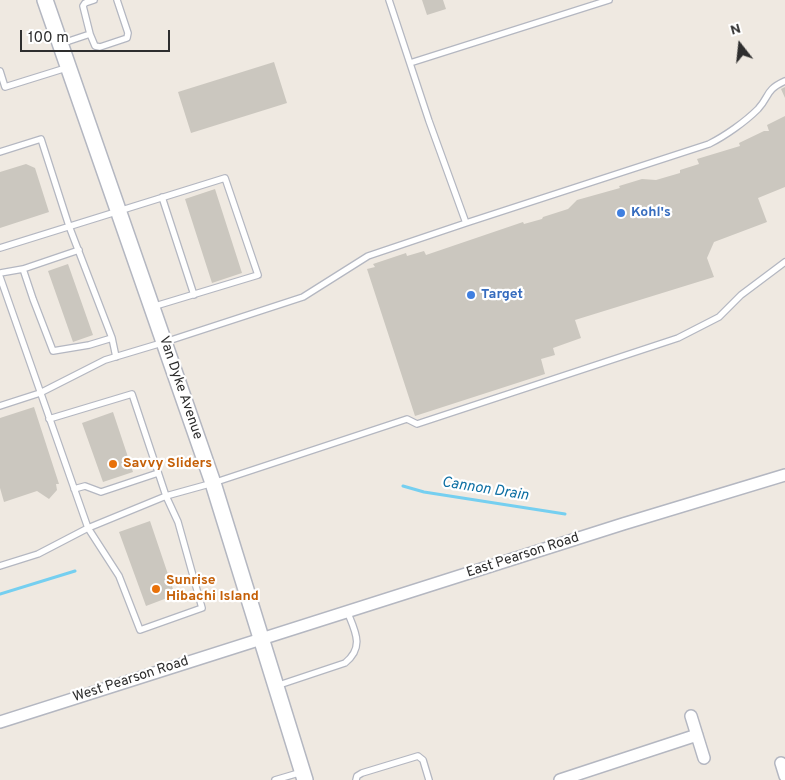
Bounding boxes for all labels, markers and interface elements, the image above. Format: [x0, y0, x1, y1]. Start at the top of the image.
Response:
scale bar [22, 20, 172, 52]
north arrow [715, 20, 765, 70]
text: N [729, 21, 743, 40]
text: 100 m [28, 29, 69, 48]
place label: Kohl's [631, 205, 671, 221]
marker: Kohl's [615, 207, 627, 219]
place label: Target [481, 287, 523, 303]
marker: Target [465, 289, 477, 301]
street label: Van Dyke Avenue [154, 334, 206, 442]
place label: Savvy Sliders [123, 456, 212, 472]
marker: Savvy Sliders [107, 458, 119, 470]
water label: Cannon Drain [440, 474, 530, 506]
street label: East Pearson Road [464, 530, 582, 582]
place label: Sunrise Hibachi Island [166, 573, 259, 606]
marker: Sunrise Hibachi Island [150, 583, 162, 595]
street label: West Pearson Road [71, 653, 191, 707]

